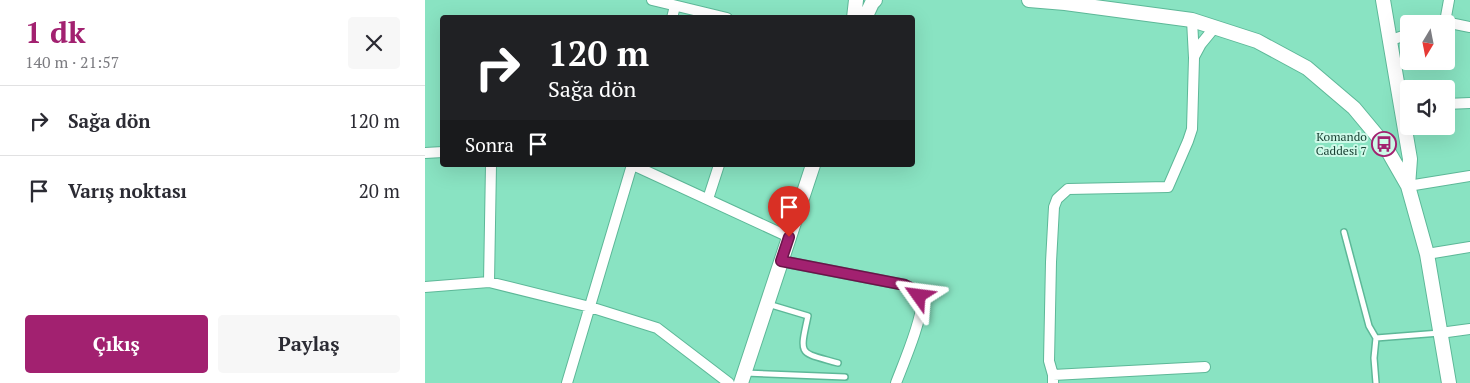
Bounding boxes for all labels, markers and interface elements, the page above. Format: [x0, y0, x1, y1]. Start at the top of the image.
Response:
text: 1 dk [25, 12, 86, 52]
north arrow [1400, 15, 1455, 70]
map controls [1400, 15, 1455, 135]
button: close [348, 17, 400, 69]
text: 120 m [548, 30, 649, 76]
icon: right [465, 35, 530, 100]
text: 140 m · 21:57 [25, 51, 119, 73]
text: Sağa dön [548, 74, 636, 103]
button: sound [1400, 80, 1455, 135]
icon: right [25, 107, 53, 135]
text: Sağa dön [68, 108, 151, 133]
text: 120 m [349, 108, 400, 133]
place label: Komando Caddesi 7 [1316, 129, 1367, 158]
icon: arrive [524, 130, 552, 158]
bus stop icon: Komando Caddesi 7 [1371, 131, 1397, 157]
text: Sonra [465, 132, 514, 157]
icon: arrive [25, 177, 53, 205]
text: Varış noktası [68, 178, 187, 203]
text: 20 m [359, 178, 400, 203]
pin [768, 186, 810, 237]
icon: arrive [775, 193, 803, 221]
position arrow [892, 269, 944, 321]
button: Çıkış [25, 315, 208, 373]
button: Paylaş [218, 315, 400, 373]

